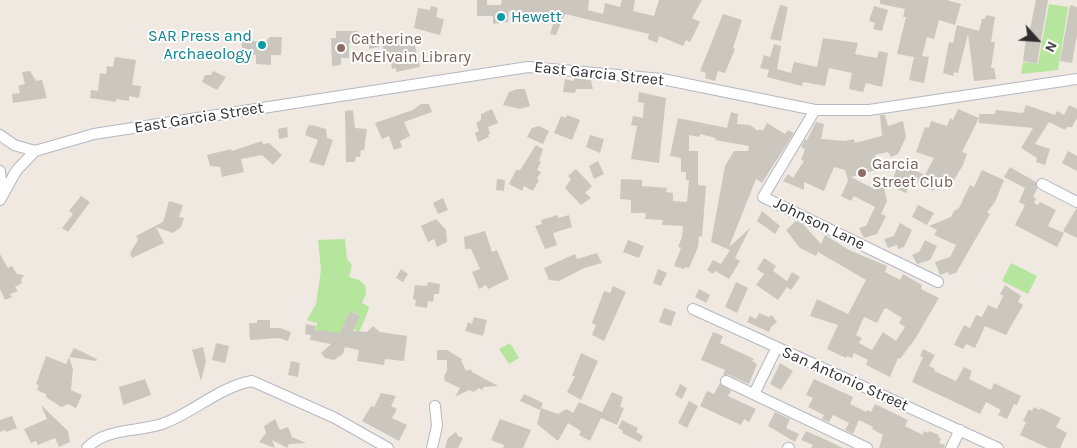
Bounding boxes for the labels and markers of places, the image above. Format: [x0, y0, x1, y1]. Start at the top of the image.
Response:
place label: Hewett [511, 7, 562, 27]
marker: Hewett [495, 11, 507, 23]
place label: SAR Press and Archaeology [148, 26, 252, 64]
place label: Catherine McElvain Library [351, 29, 471, 67]
marker: SAR Press and Archaeology [256, 39, 268, 51]
marker: Catherine McElvain Library [335, 42, 347, 54]
place label: Garcia Street Club [872, 154, 953, 192]
marker: Garcia Street Club [856, 167, 868, 179]

